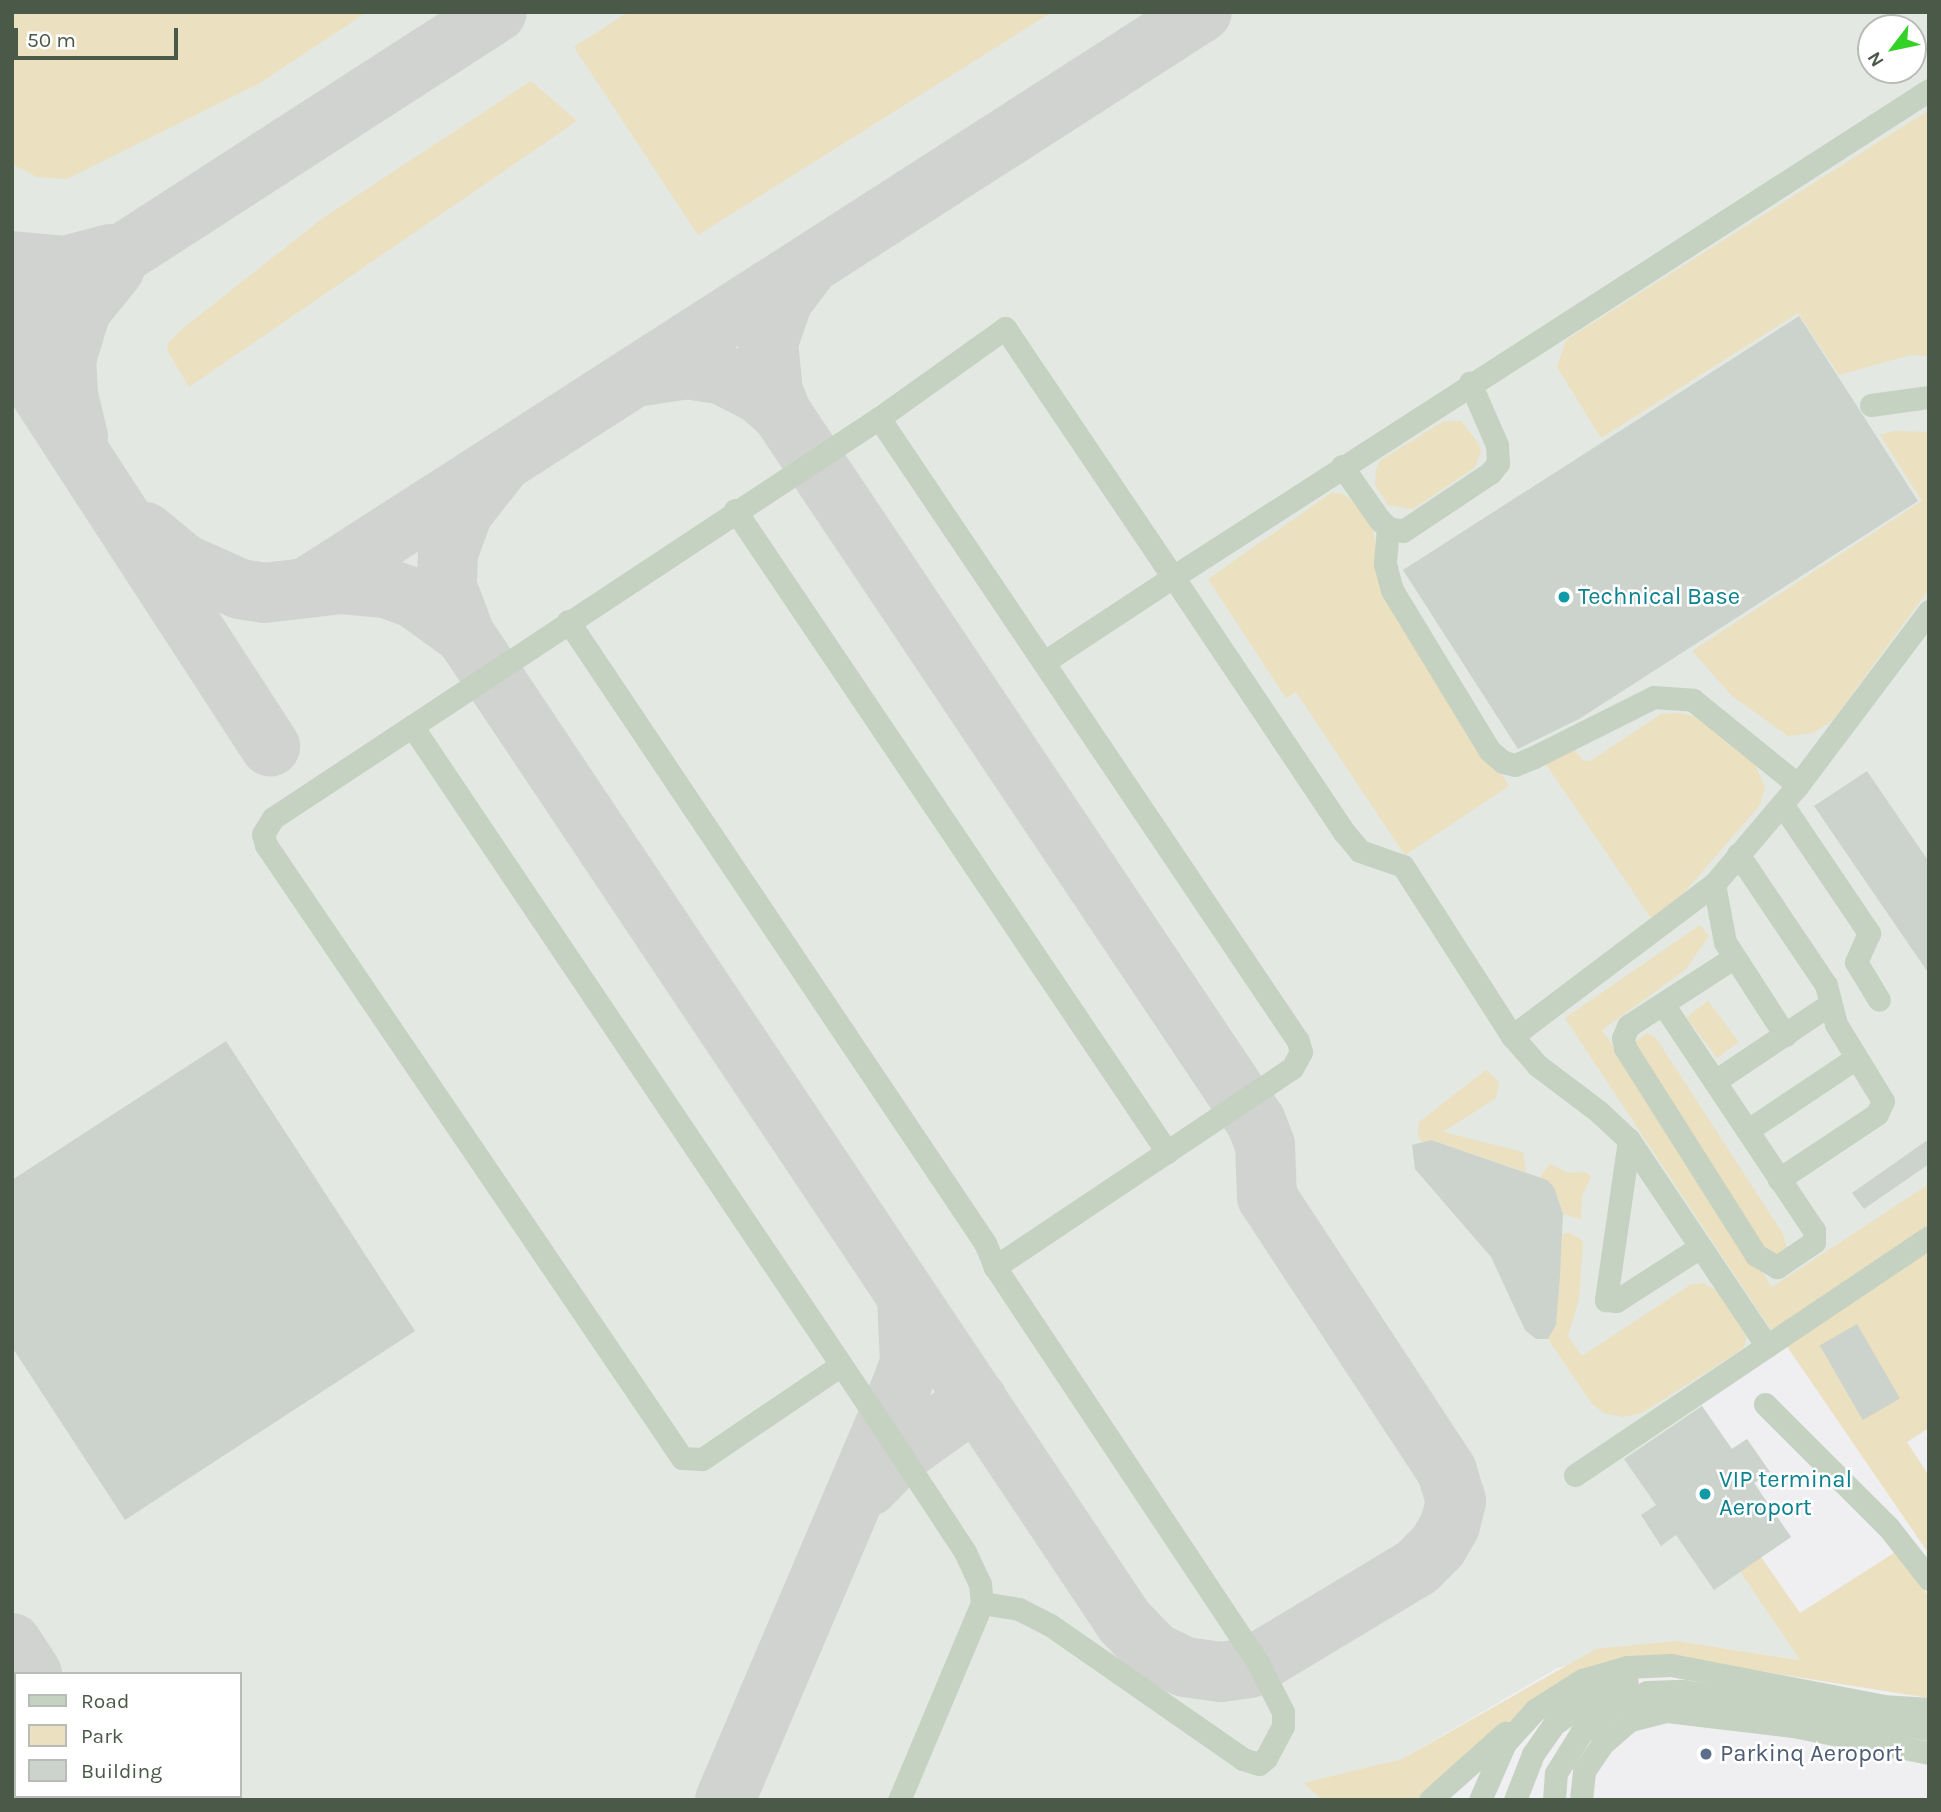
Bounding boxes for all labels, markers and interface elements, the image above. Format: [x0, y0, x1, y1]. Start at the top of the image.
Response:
scale bar [18, 14, 182, 58]
north arrow [1857, 14, 1927, 84]
text: 50 m [27, 28, 76, 52]
text: N [1863, 47, 1889, 71]
place label: Technical Base [1578, 583, 1740, 611]
marker: Technical Base [1556, 589, 1572, 605]
place label: VIP terminal Aeroport [1719, 1466, 1852, 1522]
marker: VIP terminal Aeroport [1697, 1486, 1713, 1502]
legend [14, 1672, 242, 1798]
text: Road [81, 1689, 129, 1713]
text: Park [81, 1724, 124, 1748]
place label: Parkinq Aeroport [1720, 1740, 1903, 1768]
marker: Parkinq Aeroport [1698, 1746, 1714, 1762]
text: Building [81, 1759, 162, 1783]

